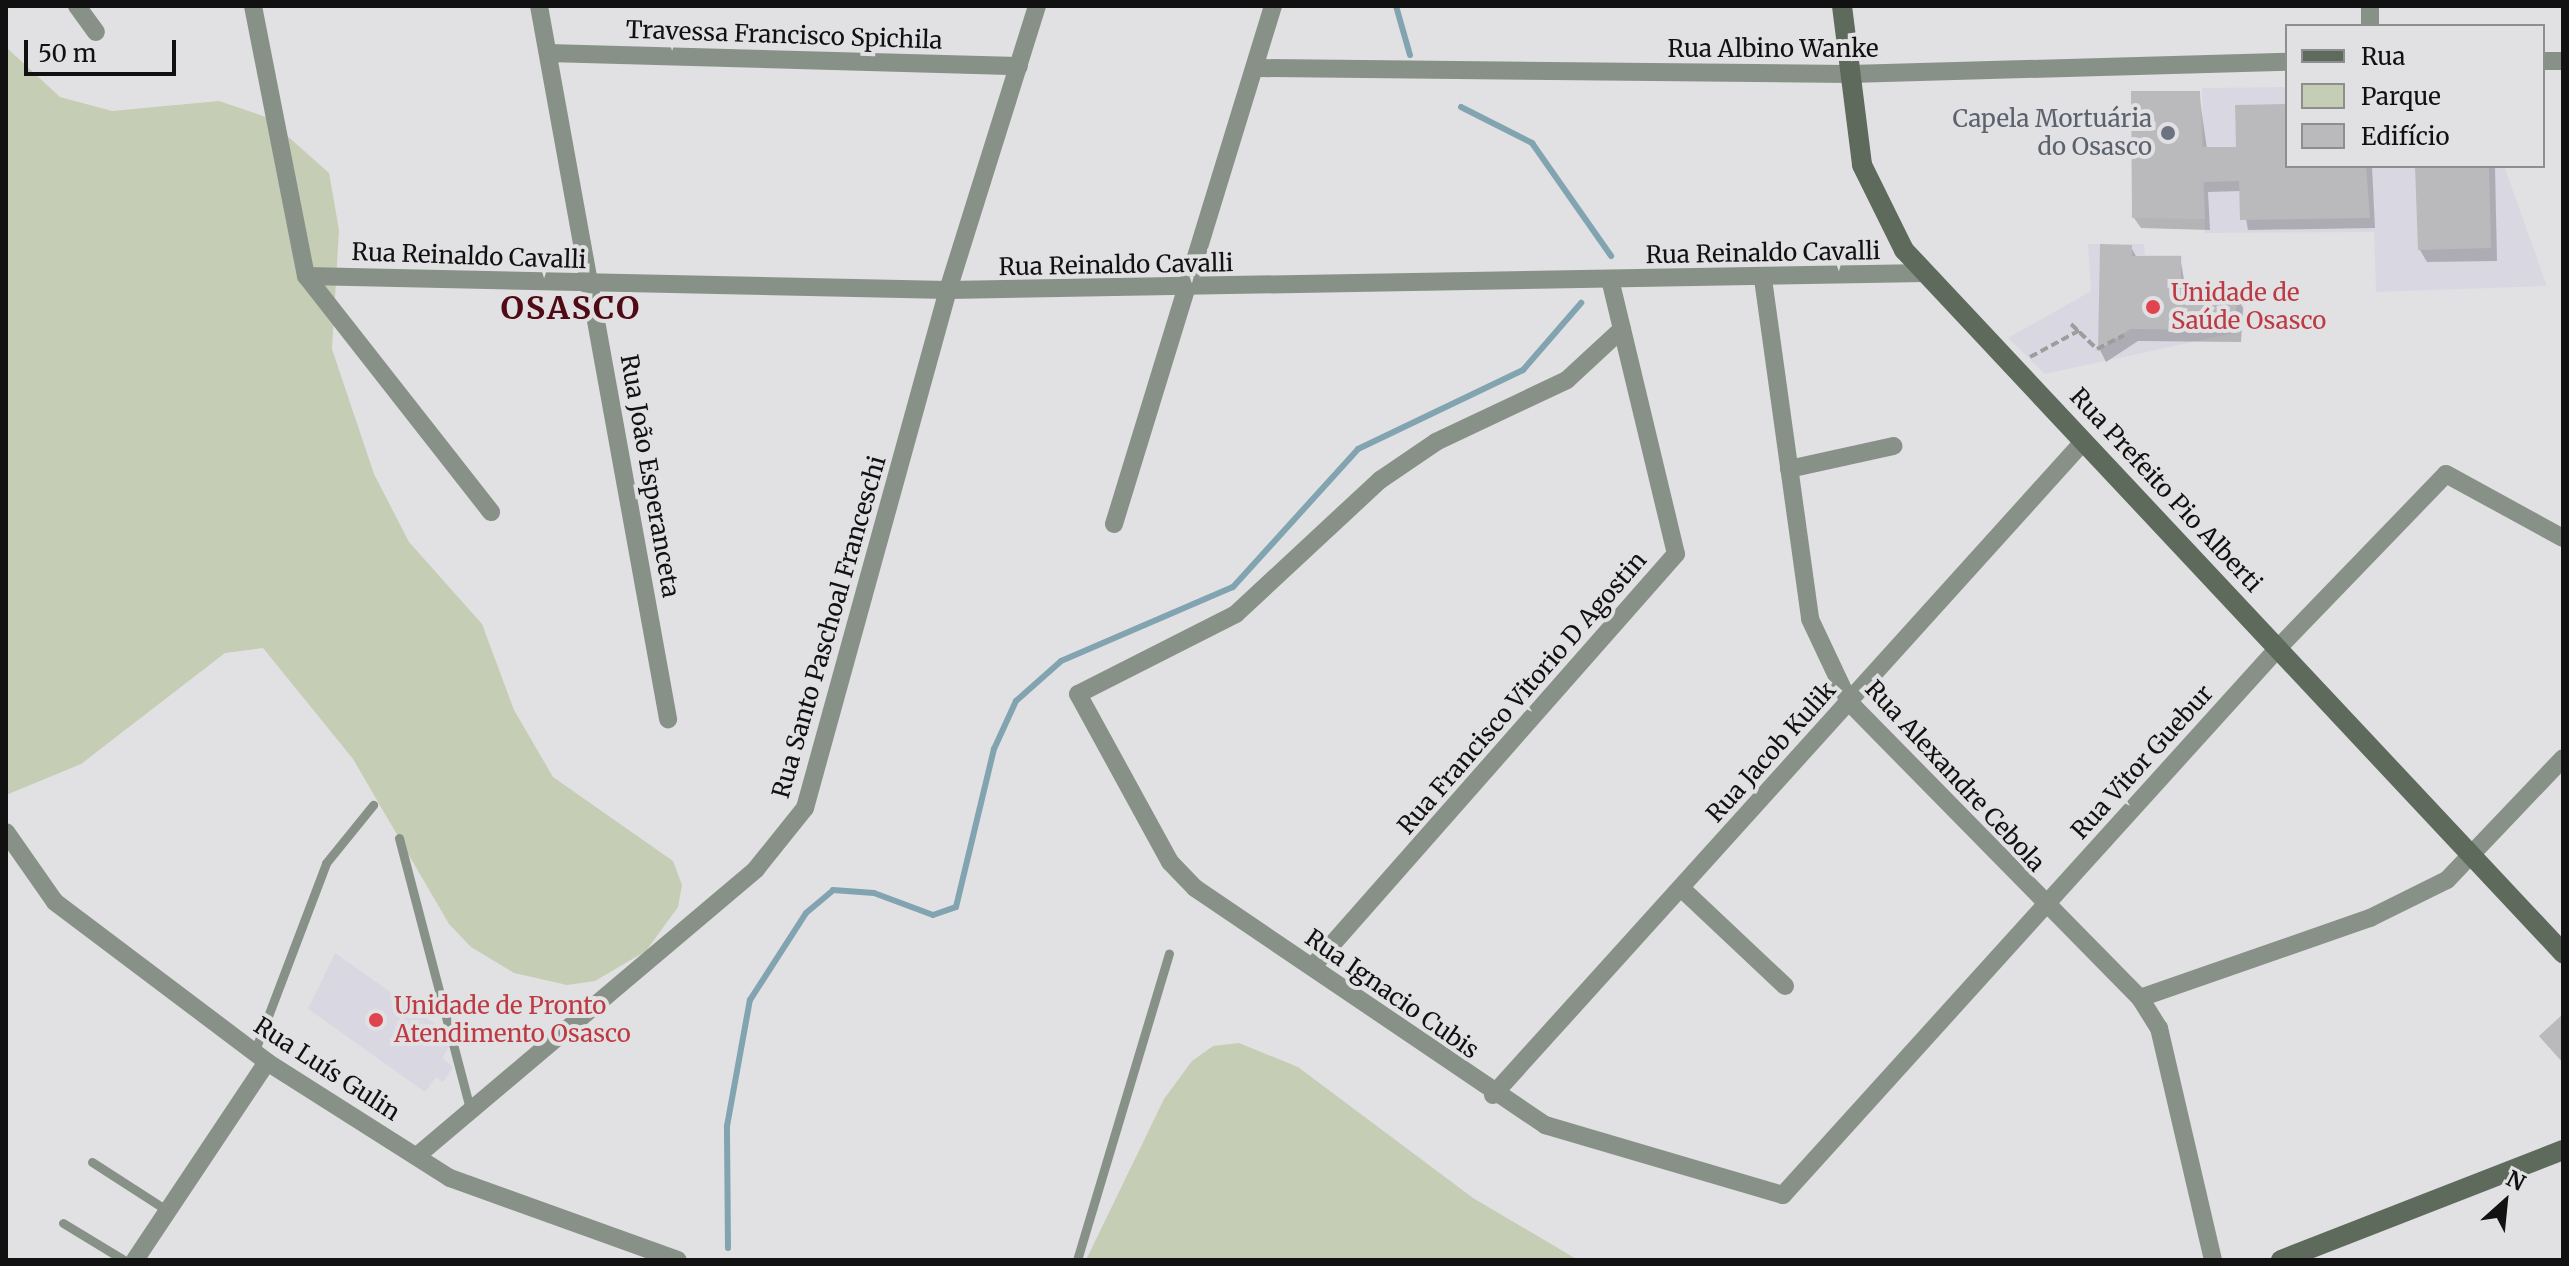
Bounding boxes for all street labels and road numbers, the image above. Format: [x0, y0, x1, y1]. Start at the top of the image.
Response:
street label: Travessa Francisco Spichila [625, 15, 943, 55]
street label: Rua Albino Wanke [1668, 35, 1878, 63]
street label: Rua Reinaldo Cavalli [1645, 237, 1881, 269]
street label: Rua Reinaldo Cavalli [351, 238, 587, 274]
street label: Rua Reinaldo Cavalli [998, 249, 1234, 281]
street label: Rua João Esperanceta [614, 352, 686, 600]
street label: Rua Prefeito Pio Alberti [2064, 382, 2268, 598]
street label: Rua Santo Paschoal Franceschi [766, 453, 892, 801]
street label: Rua Francisco Vitorio D Agostin [1392, 546, 1652, 840]
street label: Rua Alexandre Cebola [1859, 675, 2051, 877]
street label: Rua Jacob Kulik [1700, 676, 1842, 828]
street label: Rua Vitor Guebur [2065, 679, 2219, 845]
street label: Rua Ignacio Cubis [1300, 923, 1484, 1065]
street label: Rua Luís Gulin [249, 1011, 405, 1127]

